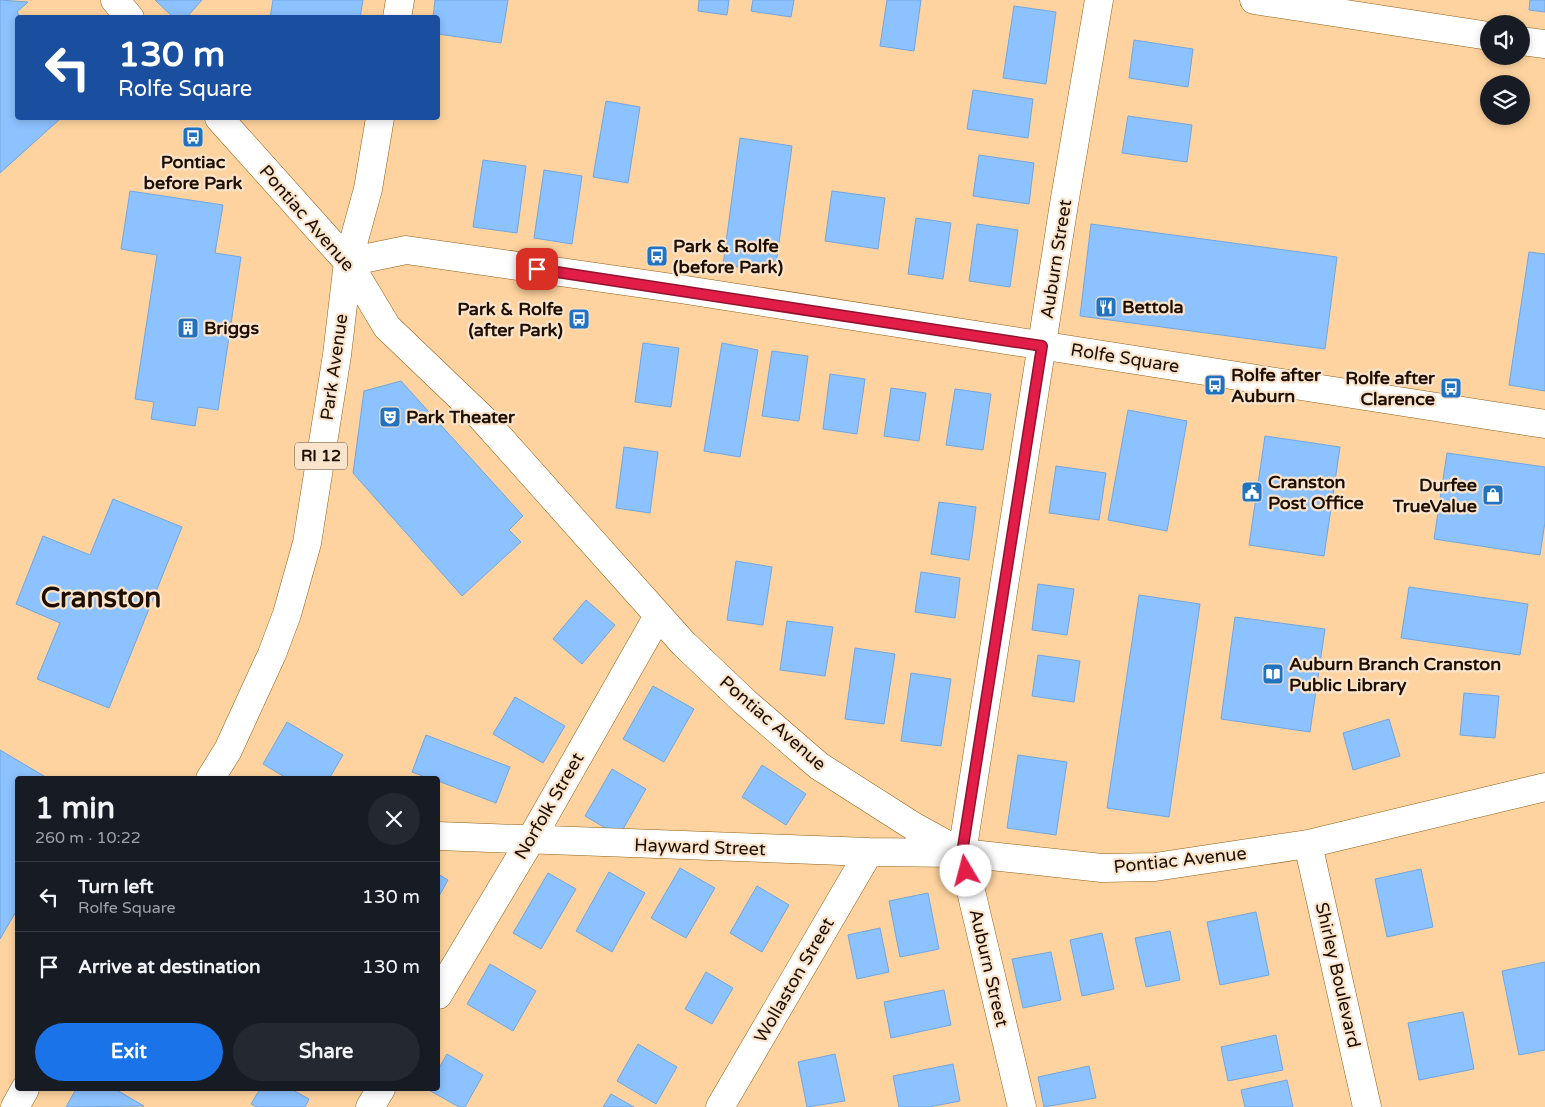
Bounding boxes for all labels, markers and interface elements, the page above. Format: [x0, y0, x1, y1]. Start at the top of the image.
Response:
map controls [1480, 15, 1530, 125]
button: sound [1480, 15, 1530, 65]
text: 130 m [118, 34, 225, 76]
icon: left [35, 35, 100, 100]
button: layers [1480, 75, 1530, 125]
text: Rolfe Square [118, 76, 252, 102]
bus stop icon: Pontiac before Park [181, 125, 205, 149]
place label: Pontiac before Park [144, 151, 243, 194]
street label: Pontiac Avenue [255, 160, 359, 276]
street label: Auburn Street [1036, 198, 1076, 320]
place label: Park & Rolfe (before Park) [673, 235, 783, 278]
bus stop icon: Park & Rolfe (before Park) [645, 244, 669, 268]
pin [516, 248, 558, 290]
icon: arrive [523, 255, 551, 283]
restaurant icon: Bettola [1094, 295, 1118, 319]
place label: Bettola [1122, 296, 1184, 318]
place label: Park & Rolfe (after Park) [457, 298, 563, 341]
bus stop icon: Park & Rolfe (after Park) [567, 307, 591, 331]
street label: Park Avenue [316, 312, 352, 422]
building icon: Briggs [176, 316, 200, 340]
place label: Briggs [204, 317, 259, 339]
street label: Rolfe Square [1069, 339, 1181, 377]
place label: Rolfe after Auburn [1231, 364, 1322, 407]
place label: Rolfe after Clarence [1345, 367, 1436, 410]
bus stop icon: Rolfe after Auburn [1203, 373, 1227, 397]
bus stop icon: Rolfe after Clarence [1439, 376, 1463, 400]
theatre icon: Park Theater [378, 405, 402, 429]
place label: Park Theater [406, 406, 516, 428]
road number: RI 12 [295, 442, 347, 470]
place label: Cranston Post Office [1268, 471, 1364, 514]
place label: Durfee TrueValue [1392, 474, 1477, 517]
public building icon: Cranston Post Office [1240, 480, 1264, 504]
shop icon: Durfee TrueValue [1481, 483, 1505, 507]
district label: Cranston [41, 581, 161, 615]
place label: Auburn Branch Cranston Public Library [1289, 653, 1501, 696]
library icon: Auburn Branch Cranston Public Library [1261, 662, 1285, 686]
street label: Pontiac Avenue [715, 671, 831, 775]
street label: Norfolk Street [510, 749, 589, 863]
text: 1 min [35, 790, 115, 827]
button: close [368, 793, 420, 845]
text: 260 m · 10:22 [35, 828, 141, 848]
street label: Hayward Street [634, 834, 766, 860]
street label: Pontiac Avenue [1112, 842, 1248, 878]
position arrow [939, 844, 991, 896]
text: Turn left [78, 876, 154, 898]
icon: left [35, 883, 63, 911]
text: 130 m [362, 886, 420, 908]
text: Rolfe Square [78, 898, 176, 918]
street label: Shirley Boulevard [1311, 900, 1365, 1050]
street label: Auburn Street [965, 907, 1013, 1029]
street label: Wollaston Street [749, 913, 839, 1046]
icon: arrive [35, 953, 63, 981]
text: Arrive at destination [78, 956, 261, 978]
text: 130 m [362, 956, 420, 978]
button: Exit [35, 1023, 223, 1081]
button: Share [233, 1023, 420, 1081]

